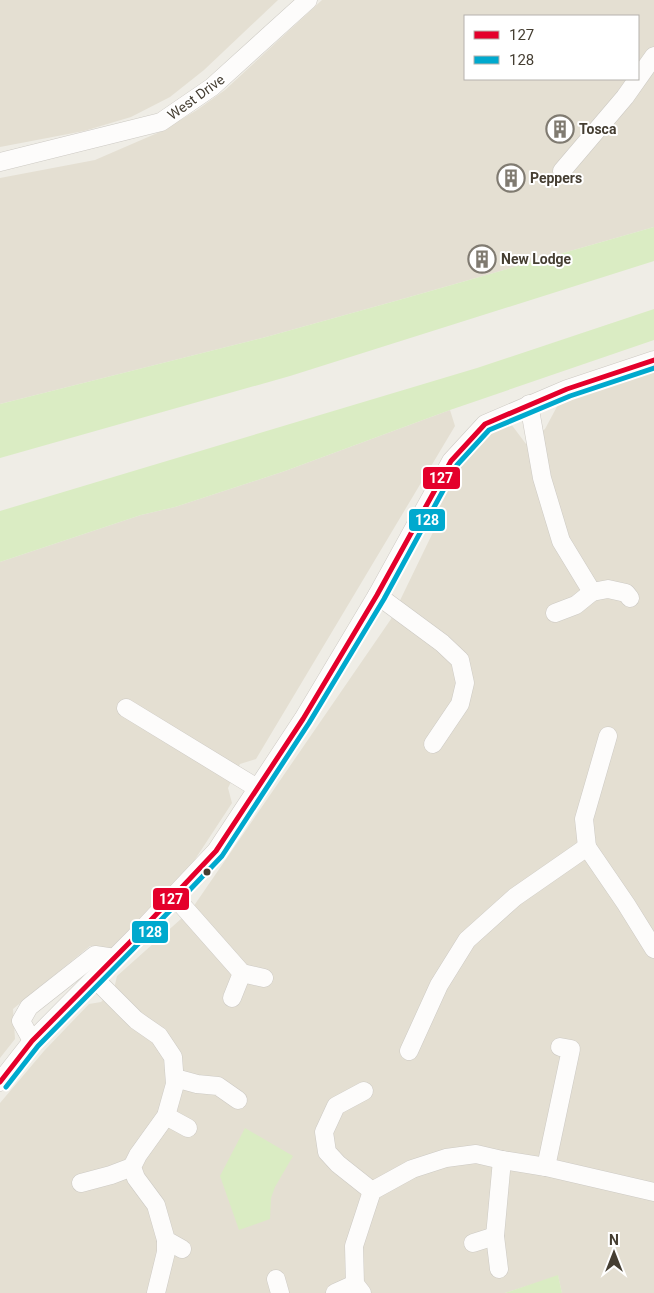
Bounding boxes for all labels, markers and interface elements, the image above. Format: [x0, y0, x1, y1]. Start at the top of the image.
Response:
legend [464, 15, 639, 80]
text: 127 [509, 26, 534, 44]
text: 128 [509, 51, 534, 69]
street label: West Drive [164, 71, 228, 123]
building icon: Tosca [545, 114, 575, 144]
place label: Tosca [579, 121, 617, 137]
building icon: Peppers [496, 163, 526, 193]
place label: Peppers [530, 170, 582, 186]
building icon: New Lodge [467, 244, 497, 274]
place label: New Lodge [501, 251, 572, 267]
line badge: 127 [422, 466, 461, 490]
text: 127 [429, 470, 453, 486]
line badge: 128 [408, 508, 446, 532]
text: 128 [415, 512, 439, 528]
unlabelled marker [202, 867, 212, 877]
line badge: 127 [152, 887, 190, 911]
text: 127 [159, 891, 183, 907]
line badge: 128 [131, 920, 169, 944]
text: 128 [138, 924, 162, 940]
north arrow [589, 1228, 639, 1278]
text: N [609, 1232, 619, 1248]

